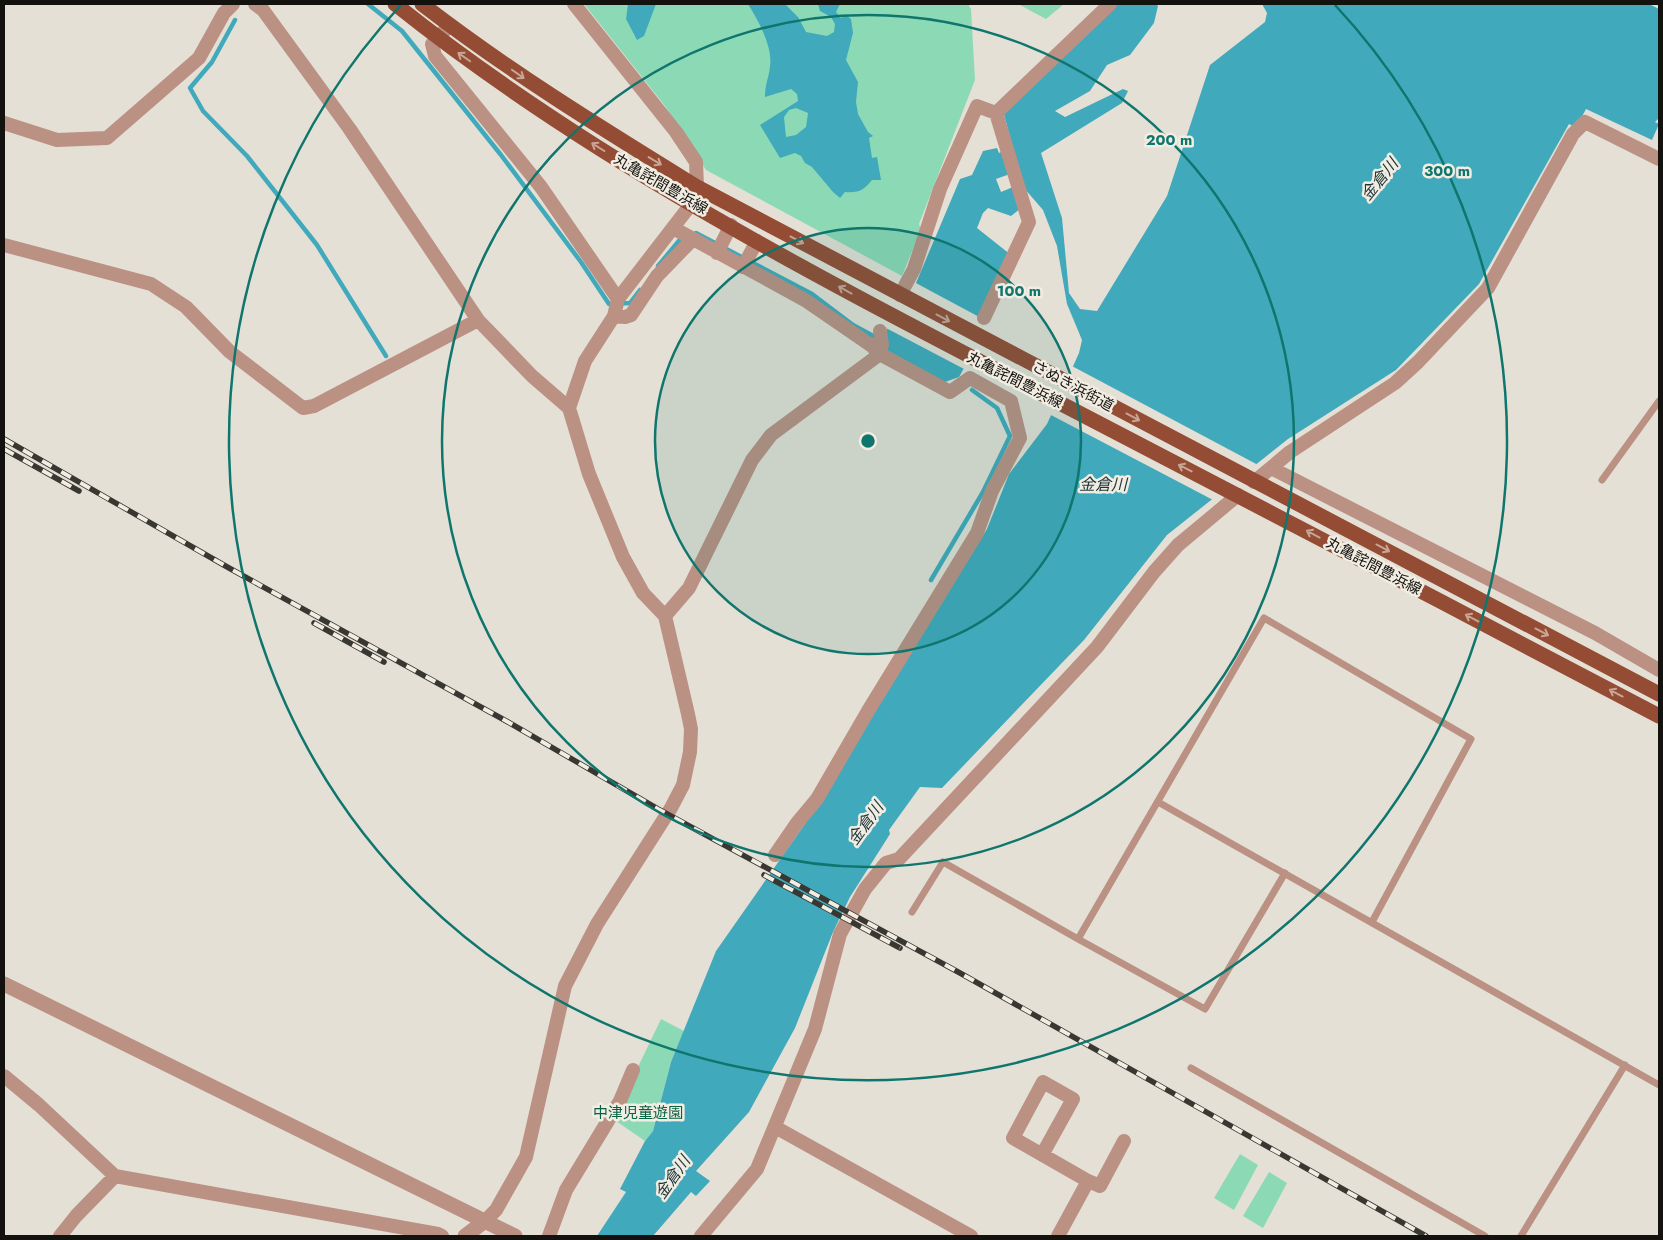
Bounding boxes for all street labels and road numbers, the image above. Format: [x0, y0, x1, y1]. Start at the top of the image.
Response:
street label: 丸亀詫間豊浜線 [610, 148, 712, 220]
street label: 丸亀詫間豊浜線 [963, 346, 1067, 414]
street label: さぬき浜街道 [1028, 355, 1118, 417]
street label: 丸亀詫間豊浜線 [1322, 532, 1426, 600]

